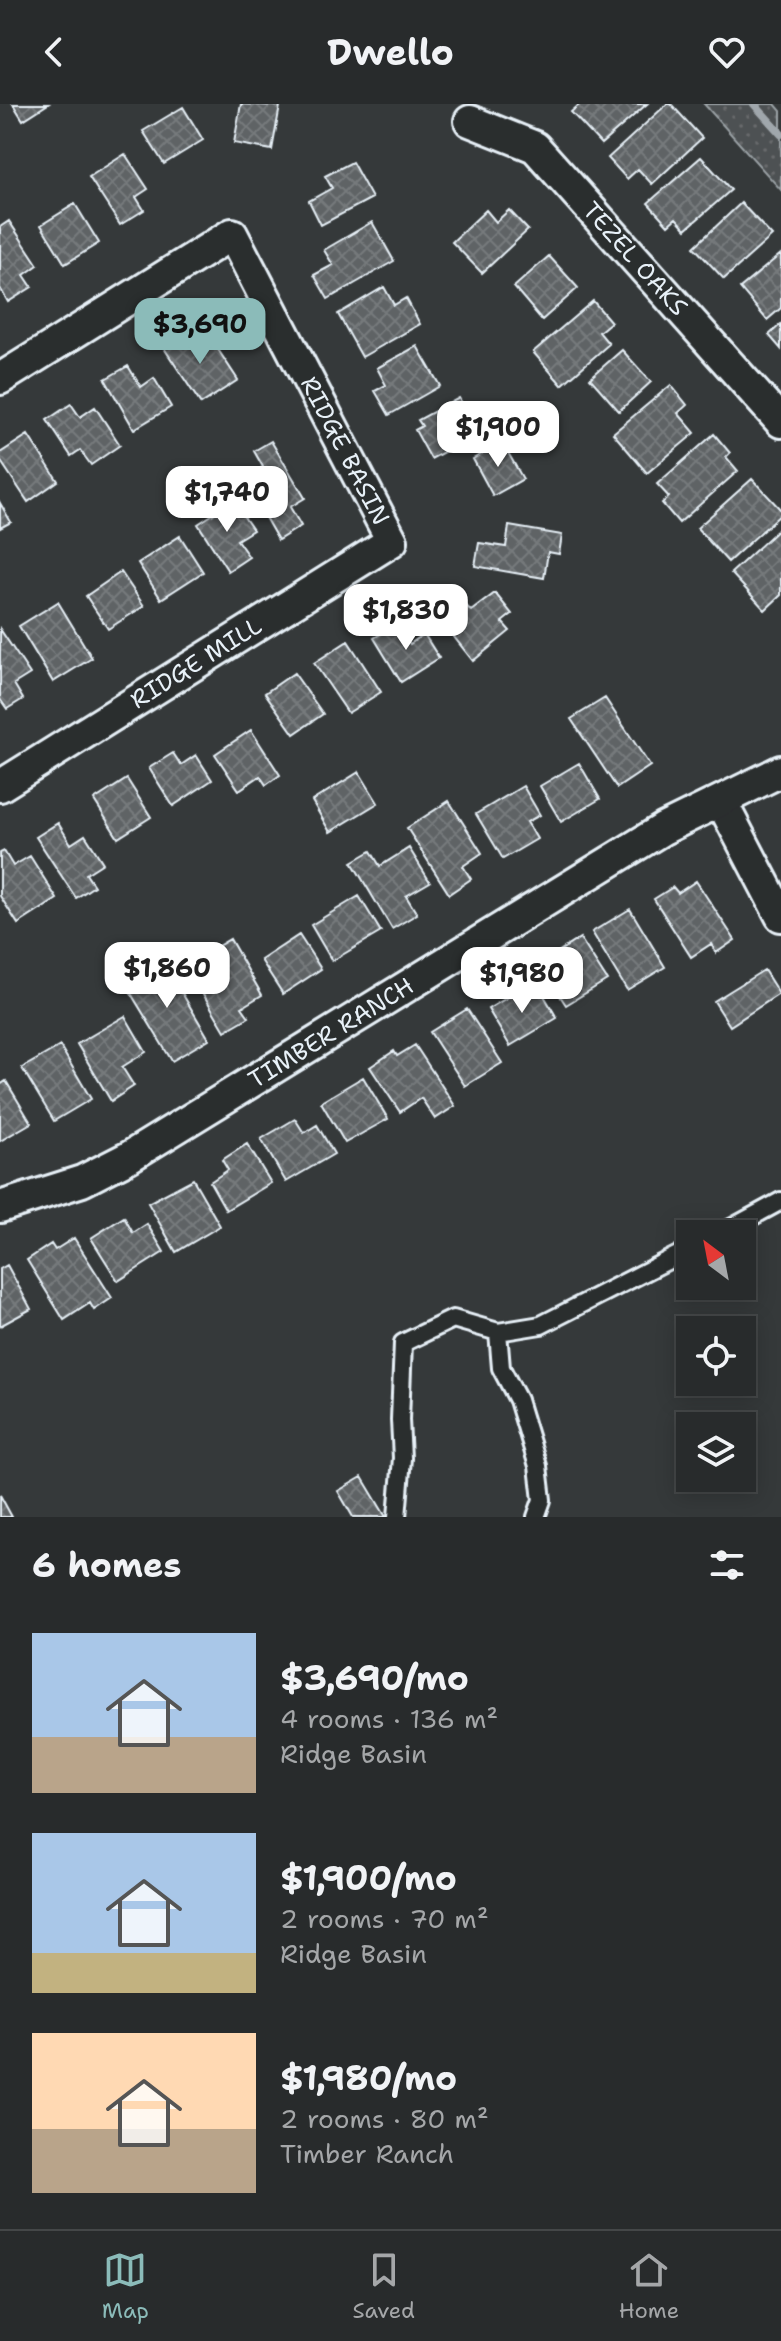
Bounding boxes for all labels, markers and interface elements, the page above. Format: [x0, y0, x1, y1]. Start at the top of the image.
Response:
text: Dwello [327, 28, 454, 77]
icon: back [32, 30, 76, 74]
icon: heart [705, 30, 749, 74]
street label: TEZEL OAKS [576, 195, 694, 323]
pin: $3,690 [135, 298, 265, 366]
text: $3,690 [152, 306, 248, 341]
street label: RIDGE BASIN [293, 371, 397, 531]
pin: $1,900 [433, 401, 563, 469]
text: $1,900 [455, 409, 541, 444]
pin: $1,740 [162, 466, 292, 534]
text: $1,740 [184, 474, 270, 509]
pin: $1,830 [341, 584, 471, 652]
text: $1,830 [362, 592, 450, 627]
street label: RIDGE MILL [124, 610, 268, 716]
pin: $1,860 [102, 942, 232, 1010]
pin: $1,980 [457, 947, 587, 1015]
text: $1,860 [123, 950, 211, 985]
text: $1,980 [479, 955, 565, 990]
street label: TIMBER RANCH [242, 970, 420, 1096]
north arrow [676, 1220, 756, 1300]
map controls [676, 1220, 756, 1492]
button: locate [676, 1316, 756, 1396]
button: layers [676, 1412, 756, 1492]
text: 6 homes [32, 1542, 181, 1588]
icon: filters [705, 1543, 749, 1587]
text: $3,690/mo [280, 1655, 469, 1701]
icon: home [96, 1665, 192, 1761]
text: 4 rooms · 136 m² [280, 1701, 498, 1736]
text: Ridge Basin [280, 1736, 427, 1771]
text: $1,900/mo [280, 1855, 457, 1901]
icon: home [96, 1865, 192, 1961]
text: 2 rooms · 70 m² [280, 1901, 489, 1936]
text: Ridge Basin [280, 1936, 427, 1971]
text: $1,980/mo [280, 2055, 457, 2101]
icon: home [96, 2065, 192, 2161]
text: 2 rooms · 80 m² [280, 2101, 489, 2136]
text: Timber Ranch [280, 2136, 454, 2171]
tab: Map [102, 2248, 149, 2325]
tab: Saved [353, 2248, 415, 2325]
tab: Home [619, 2248, 679, 2325]

